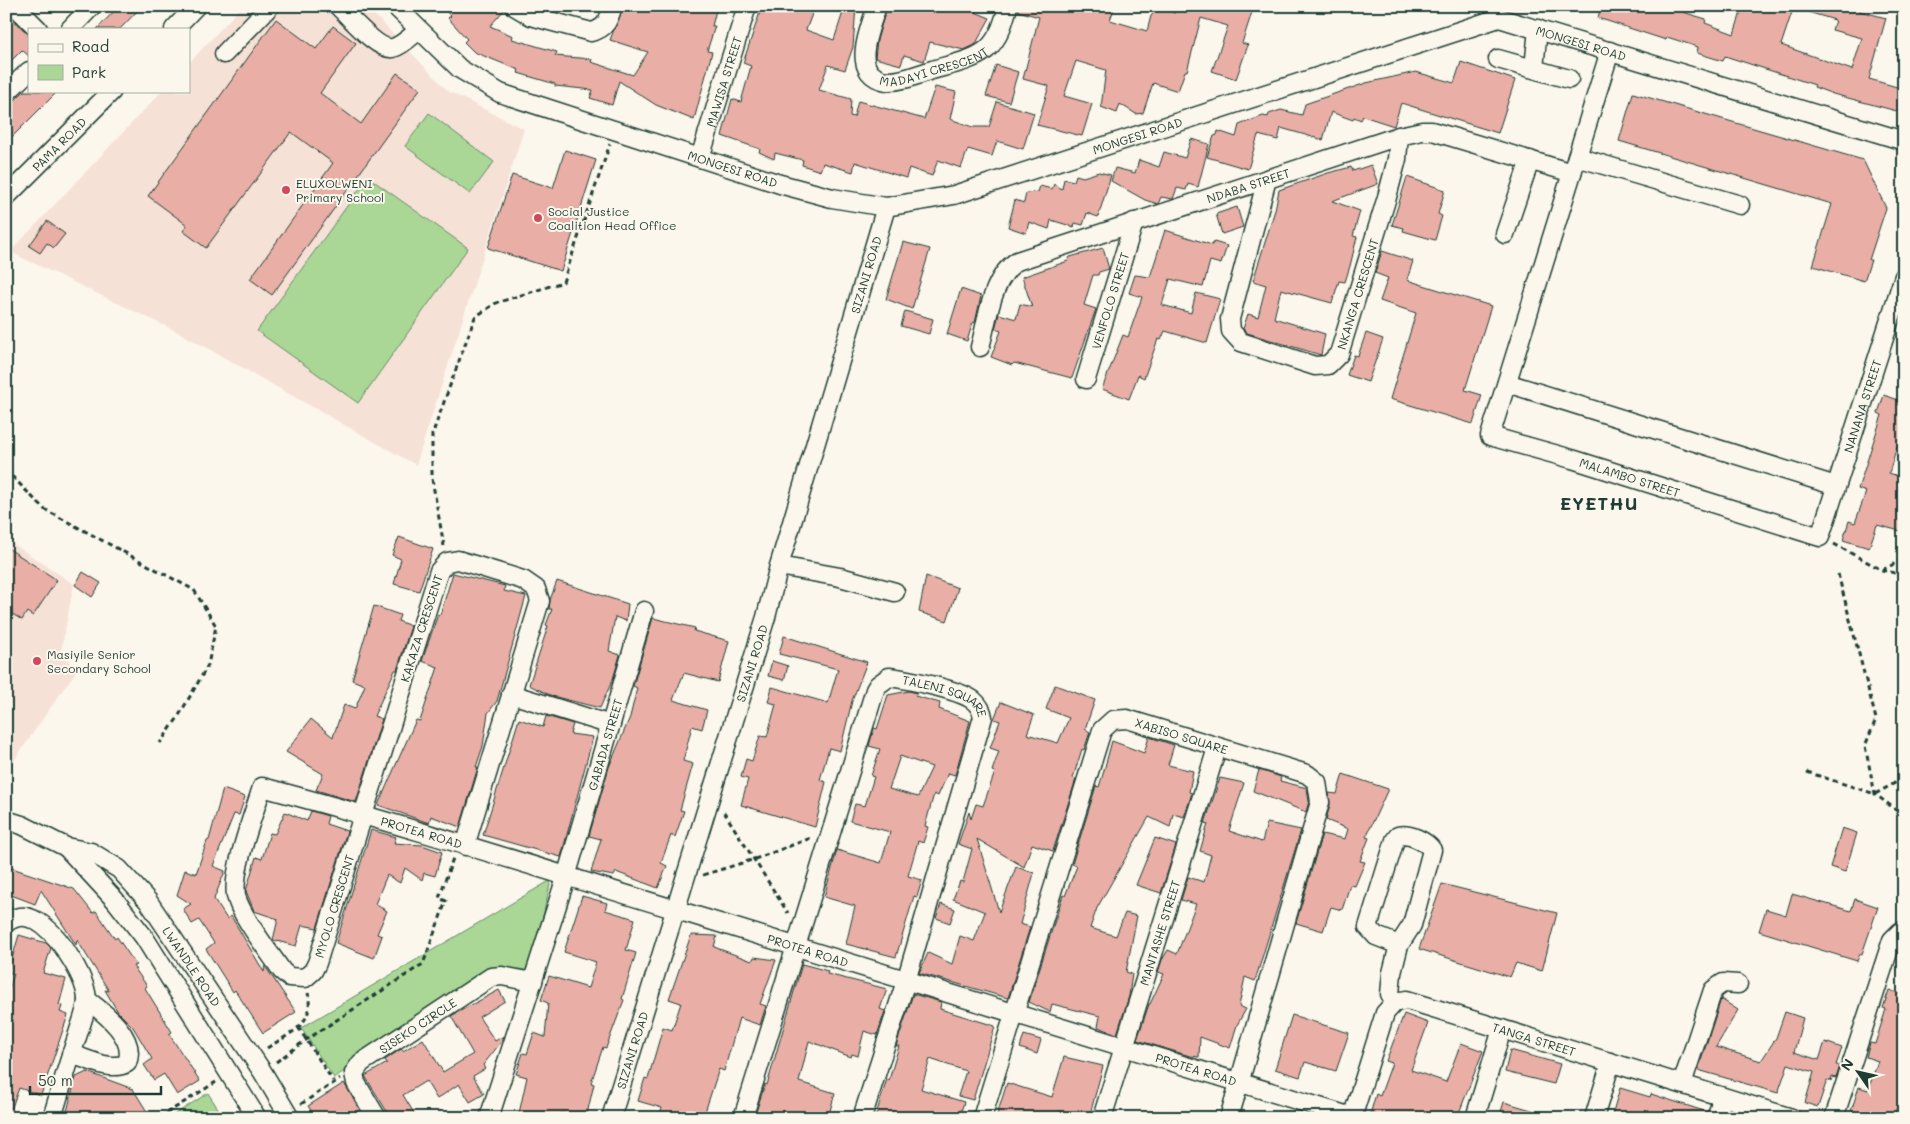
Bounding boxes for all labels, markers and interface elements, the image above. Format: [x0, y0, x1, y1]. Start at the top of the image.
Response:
street label: MONGESI ROAD [1534, 22, 1628, 64]
legend [28, 28, 190, 92]
street label: MAWISA STREET [702, 34, 745, 129]
text: Road [72, 36, 109, 56]
street label: MADAYI CRESCENT [878, 43, 992, 89]
text: Park [72, 62, 106, 82]
street label: PAMA ROAD [29, 113, 90, 174]
street label: MONGESI ROAD [1090, 113, 1184, 157]
street label: MONGESI ROAD [686, 147, 780, 191]
street label: NDABA STREET [1204, 164, 1292, 206]
place label: ELUXOLWENI Primary School [296, 175, 384, 205]
marker: ELUXOLWENI Primary School [280, 184, 292, 196]
place label: Social Justice Coalition Head Office [548, 203, 676, 233]
marker: Social Justice Coalition Head Office [532, 212, 544, 224]
street label: SIZANI ROAD [847, 234, 885, 315]
street label: NKANGA CRESCENT [1333, 236, 1382, 351]
street label: VENFOLO STREET [1088, 250, 1132, 351]
street label: NANANA STREET [1840, 357, 1885, 455]
street label: MALAMBO STREET [1578, 454, 1682, 501]
district label: EYETHU [1560, 491, 1638, 515]
street label: KAKAZA CRESCENT [396, 572, 446, 684]
street label: SIZANI ROAD [732, 623, 771, 704]
place label: Masiyile Senior Secondary School [47, 646, 151, 676]
marker: Masiyile Senior Secondary School [31, 655, 43, 667]
street label: TALENI SQUARE [901, 671, 991, 719]
street label: GABADA STREET [584, 696, 626, 792]
street label: XABISO SQUARE [1133, 714, 1230, 757]
street label: PROTEA ROAD [379, 812, 464, 852]
street label: MYOLO CRESCENT [311, 852, 357, 960]
street label: MANTASHE STREET [1136, 878, 1184, 987]
street label: LWANDLE ROAD [159, 923, 224, 1009]
street label: PROTEA ROAD [765, 930, 850, 970]
street label: SISEKO CIRCLE [376, 994, 459, 1057]
street label: SIZANI ROAD [612, 1010, 651, 1091]
street label: TANGA STREET [1490, 1019, 1578, 1059]
north arrow [1832, 1046, 1882, 1096]
street label: PROTEA ROAD [1154, 1049, 1239, 1089]
text: N [1836, 1055, 1858, 1074]
scale bar [30, 1064, 161, 1096]
text: 50 m [38, 1070, 73, 1090]

